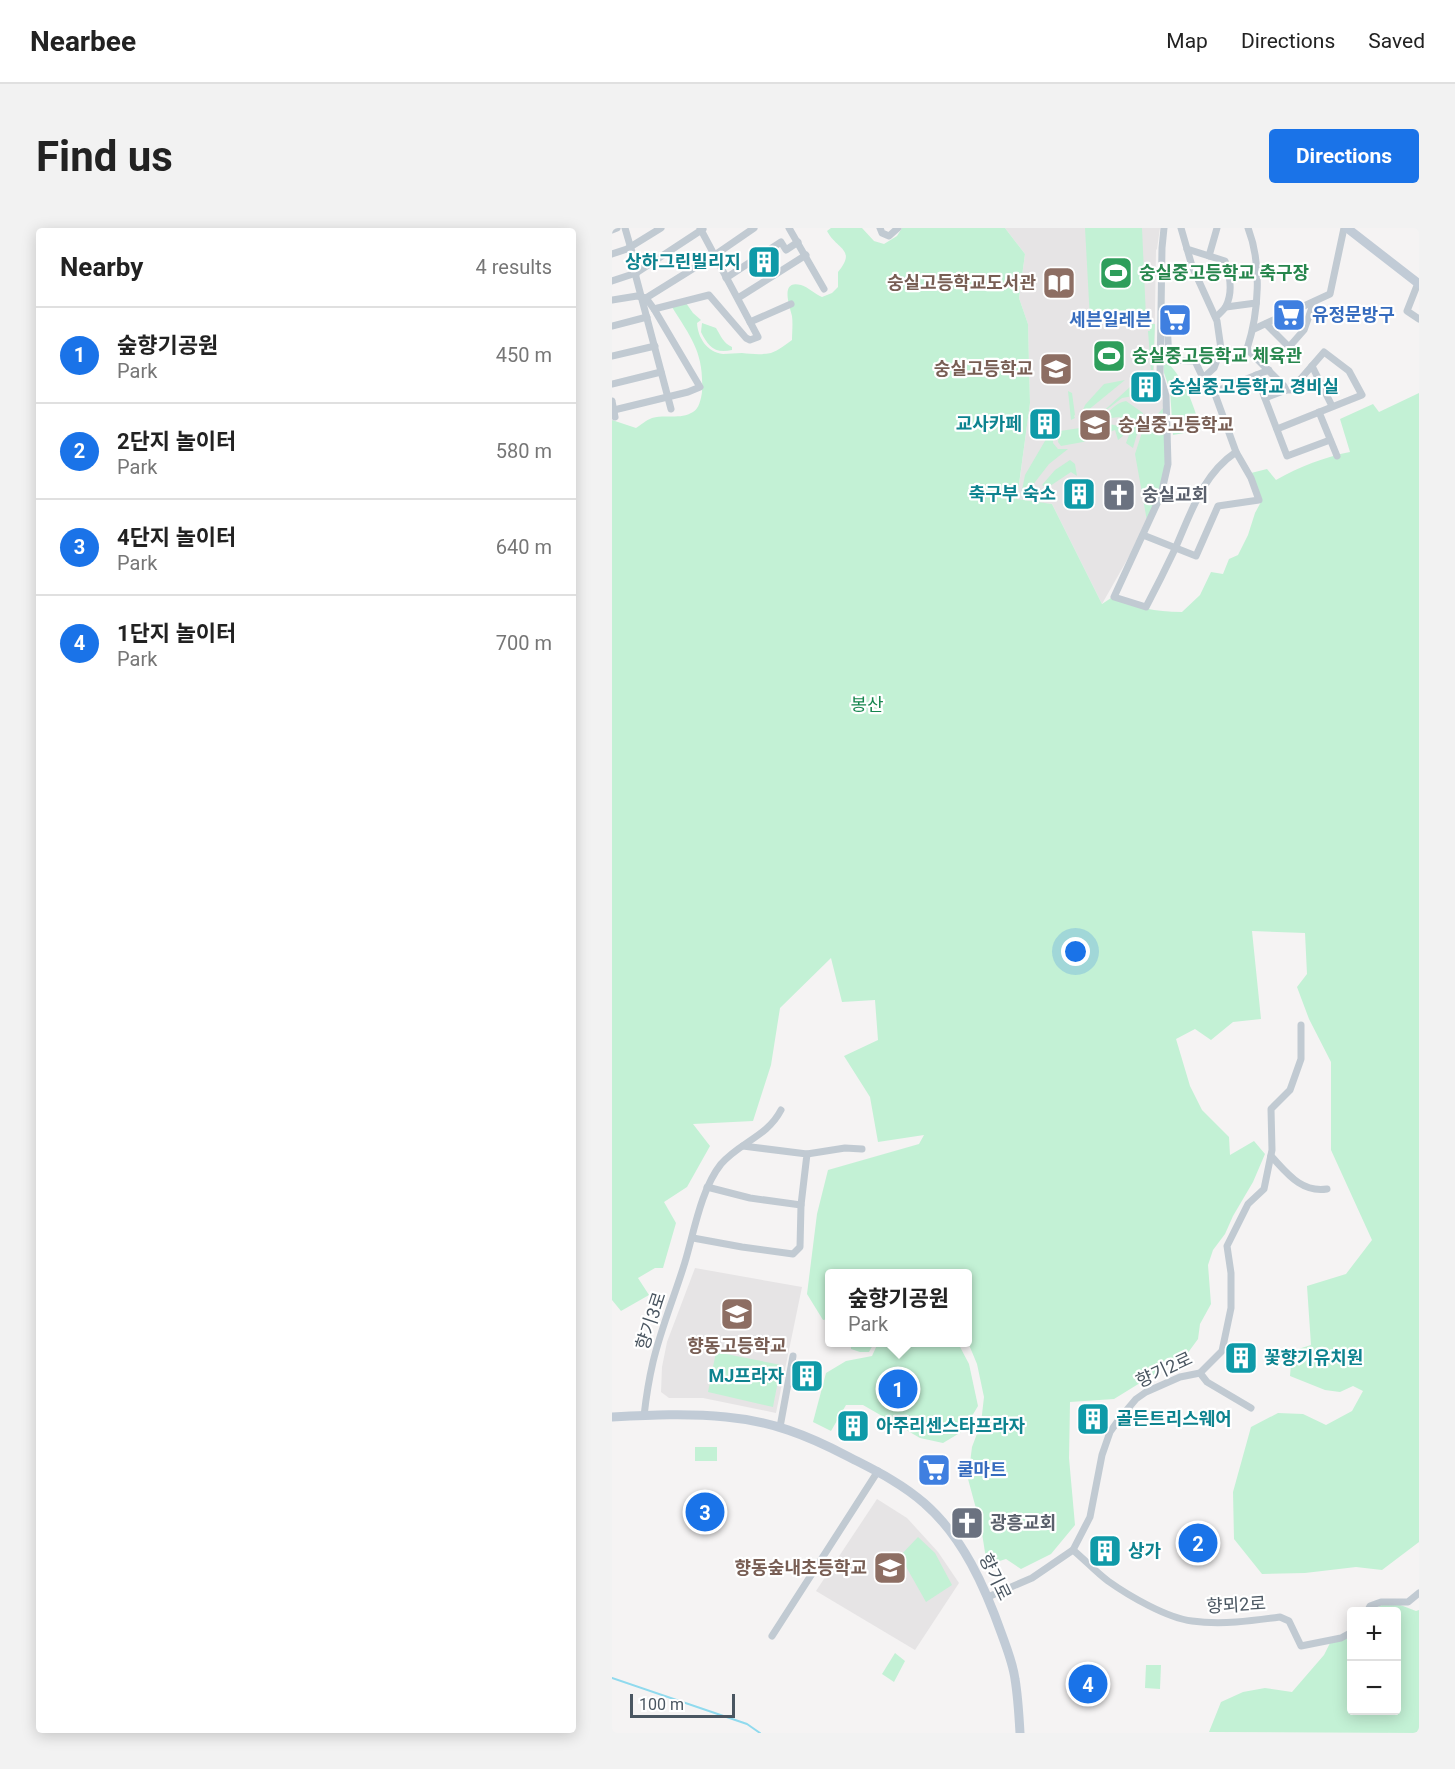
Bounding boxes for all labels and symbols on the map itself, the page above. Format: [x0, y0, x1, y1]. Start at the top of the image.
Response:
building icon: 상하그린빌리지 [746, 244, 782, 280]
place label: 상하그린빌리지 [625, 251, 741, 272]
sports icon: 숭실중고등학교 축구장 [1098, 255, 1134, 291]
place label: 숭실중고등학교 축구장 [1139, 262, 1310, 283]
library icon: 숭실고등학교도서관 [1041, 265, 1077, 301]
place label: 숭실고등학교도서관 [887, 272, 1036, 293]
supermarket icon: 유정문방구 [1271, 297, 1307, 333]
supermarket icon: 세븐일레븐 [1157, 302, 1193, 338]
place label: 유정문방구 [1312, 304, 1395, 325]
place label: 세븐일레븐 [1069, 309, 1152, 330]
sports icon: 숭실중고등학교 체육관 [1091, 338, 1127, 374]
place label: 숭실중고등학교 체육관 [1132, 345, 1303, 366]
school or university icon: 숭실고등학교 [1038, 351, 1074, 387]
place label: 숭실고등학교 [934, 358, 1033, 379]
building icon: 숭실중고등학교 경비실 [1128, 369, 1164, 405]
place label: 숭실중고등학교 경비실 [1169, 376, 1339, 397]
building icon: 교사카페 [1027, 406, 1063, 442]
school or university icon: 숭실중고등학교 [1077, 407, 1113, 443]
place label: 교사카페 [956, 413, 1022, 434]
place label: 숭실중고등학교 [1118, 414, 1234, 435]
building icon: 축구부 숙소 [1061, 476, 1097, 512]
church icon: 숭실교회 [1101, 477, 1137, 513]
place label: 축구부 숙소 [969, 483, 1056, 504]
place label: 숭실교회 [1142, 484, 1208, 505]
park label: 봉산 [850, 694, 884, 715]
your location [1061, 937, 1090, 966]
street label: 향기3로 [631, 1289, 670, 1353]
school or university icon: 향동고등학교 [719, 1296, 755, 1332]
place label: 향동고등학교 [687, 1335, 787, 1356]
building icon: 꽃향기유치원 [1223, 1340, 1259, 1376]
street label: 향기2로 [1132, 1347, 1195, 1392]
place label: 꽃향기유치원 [1264, 1347, 1363, 1368]
building icon: MJ프라자 [789, 1358, 825, 1394]
place label: MJ프라자 [709, 1365, 784, 1386]
pin: 1 [878, 1366, 918, 1412]
building icon: 골든트리스웨어 [1075, 1401, 1111, 1437]
building icon: 아주리센스타프라자 [835, 1408, 871, 1444]
place label: 골든트리스웨어 [1116, 1408, 1232, 1429]
place label: 아주리센스타프라자 [876, 1415, 1025, 1436]
supermarket icon: 쿨마트 [916, 1452, 952, 1488]
place label: 쿨마트 [957, 1459, 1007, 1480]
pin: 3 [686, 1490, 724, 1534]
church icon: 광흥교회 [949, 1505, 985, 1541]
place label: 광흥교회 [990, 1512, 1056, 1533]
pin: 2 [1178, 1520, 1218, 1566]
building icon: 상가 [1087, 1533, 1123, 1569]
place label: 상가 [1128, 1540, 1162, 1561]
school or university icon: 향동숲내초등학교 [872, 1550, 908, 1586]
street label: 향기로 [975, 1550, 1016, 1604]
place label: 향동숲내초등학교 [735, 1557, 867, 1578]
street label: 향뫼2로 [1206, 1592, 1266, 1617]
pin: 4 [1068, 1662, 1108, 1706]
scale bar [630, 1691, 735, 1718]

